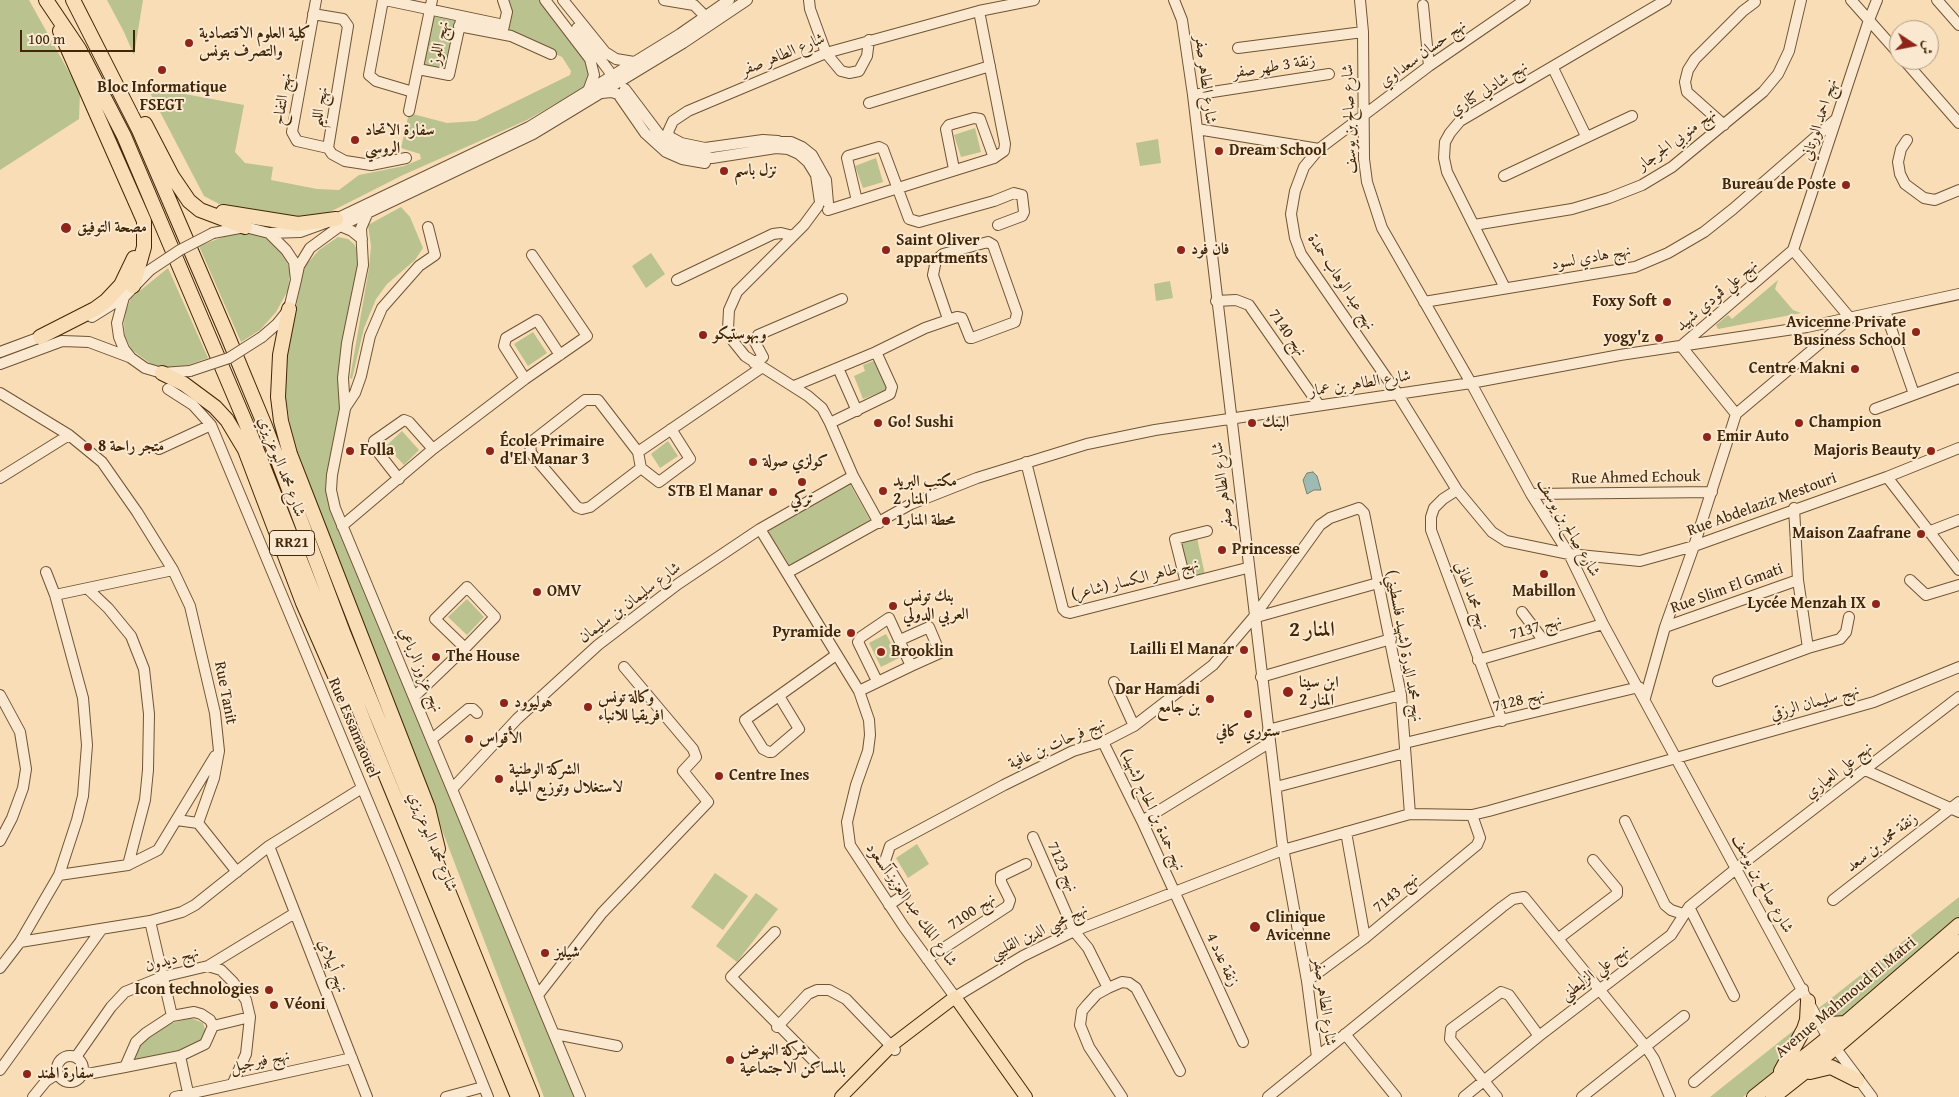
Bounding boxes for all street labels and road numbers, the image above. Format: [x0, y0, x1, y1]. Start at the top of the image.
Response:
street label: نهج حسان سعداوي [1376, 16, 1470, 92]
street label: نهج اللوز [426, 19, 454, 67]
street label: شارع الطاهر صفر [738, 29, 828, 81]
street label: شارع الطاهر صفر [1190, 35, 1220, 125]
street label: زنقة 3 طهر صفر [1231, 51, 1317, 83]
street label: نهج شادلي كتاري [1446, 57, 1532, 121]
street label: شارع صالح بن يوسف [1338, 64, 1362, 174]
street label: نهج التفاح [269, 71, 297, 127]
street label: نهج احمد الورتاني [1798, 77, 1842, 163]
street label: نهج الليم [307, 85, 333, 129]
street label: نهج منوبي الجرجار [1634, 105, 1720, 175]
street label: نهج عبد الوهاب حمدة [1303, 230, 1379, 334]
street label: نهج هادي لسود [1550, 242, 1632, 274]
street label: نهج علي قمودي شهيد [1672, 256, 1762, 336]
street label: نهج 7140 [1264, 306, 1310, 360]
street label: شارع الطاهر بن عمار [1308, 366, 1412, 402]
street label: شارع محمد البوعزيزي [253, 414, 309, 520]
street label: شارع الطاهر صفر [1208, 441, 1238, 531]
street label: Rue Ahmed Echouk [1571, 467, 1701, 489]
street label: Rue Abdelaziz Mestouri [1685, 469, 1839, 541]
street label: شارع صالح بن يوسف [1532, 476, 1604, 580]
road number: RR21 [270, 530, 314, 556]
street label: نهج طاهر الكسار (شاعر) [1069, 555, 1201, 605]
street label: شارع سليمان بن سليمان [575, 558, 685, 648]
street label: نهج محمد الهاني [1450, 559, 1492, 633]
street label: Rue Slim El Gmati [1668, 560, 1786, 618]
street label: نهج محمد الدرة (شهيد فلسطيني) [1381, 569, 1427, 723]
street label: نهج 7137 [1508, 611, 1564, 645]
street label: نهج عزوز الرباعي [393, 625, 447, 715]
street label: Rue Tanit [209, 660, 241, 726]
street label: Rue Essamaouel [323, 675, 383, 781]
street label: نهج سليمان الرزقي [1768, 681, 1862, 725]
street label: نهج 7128 [1491, 685, 1547, 717]
street label: نهج فرحات بن عافية [1005, 714, 1109, 774]
street label: نهج علي العياري [1801, 739, 1877, 803]
street label: نهج حمدة بن الحاج (شهيد) [1115, 746, 1189, 874]
street label: شارع محمد البوعزيزي [403, 789, 461, 895]
street label: زنقة محمد بن سعد [1842, 809, 1922, 877]
street label: شارع صالح بن يوسف [1727, 831, 1797, 937]
street label: شارع الملك عبد العزيز آلسعود [861, 839, 961, 971]
street label: نهج 7123 [1042, 839, 1082, 895]
street label: نهج 7143 [1370, 869, 1422, 917]
street label: نهج 7100 [945, 889, 999, 935]
street label: نهج محيي الدين القليبي [987, 900, 1091, 964]
street label: زنقة عدد 4 [1201, 930, 1243, 990]
street label: Avenue Mahmoud El Matri [1772, 933, 1920, 1063]
street label: نهج أبيلاي [313, 936, 351, 996]
street label: نهج علي الزليطني [1557, 941, 1633, 1005]
street label: نهج ديدون [143, 943, 201, 977]
street label: شارع الطاهر صفر [1308, 957, 1340, 1047]
street label: نهج فيرجيل [228, 1046, 292, 1078]

